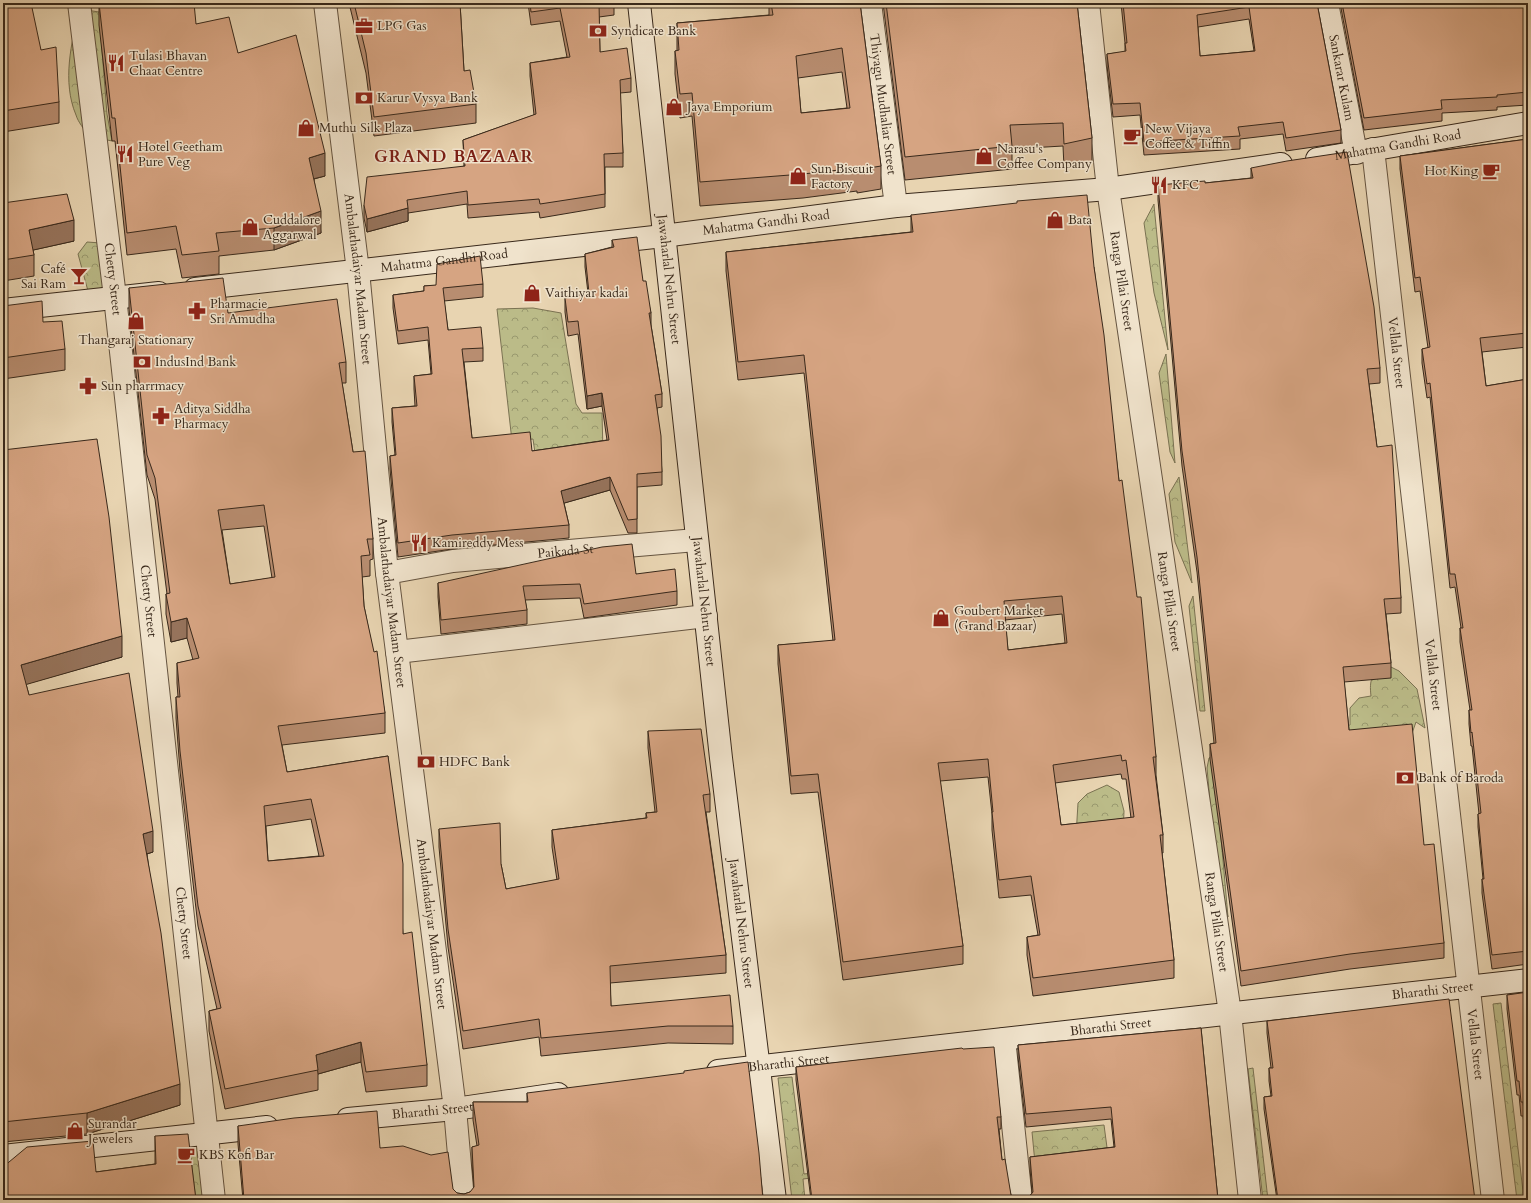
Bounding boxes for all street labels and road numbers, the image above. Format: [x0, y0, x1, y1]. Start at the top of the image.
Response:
street label: Thiyagu Mudhaliar Street [865, 33, 901, 176]
street label: Sankarar Kulam [1324, 33, 1359, 122]
street label: Mahatma Gandhi Road [1333, 126, 1463, 165]
street label: Ambalathadaiyar Madam Street [340, 193, 376, 365]
street label: Mahatma Gandhi Road [702, 206, 831, 240]
street label: Jawaharlal Nehru Street [653, 212, 685, 345]
street label: Ranga Pillai Street [1105, 230, 1138, 332]
street label: Chetty Street [99, 242, 126, 316]
street label: Mahatma Gandhi Road [380, 245, 509, 277]
street label: Vellala Street [1383, 316, 1409, 389]
street label: Ambalathadaiyar Madam Street [373, 516, 410, 689]
street label: Jawaharlal Nehru Street [688, 534, 720, 667]
street label: Paikada St [537, 540, 594, 563]
street label: Ranga Pillai Street [1153, 550, 1185, 652]
street label: Chetty Street [135, 564, 161, 638]
street label: Vellala Street [1420, 638, 1446, 711]
street label: Ambalathadaiyar Madam Street [412, 837, 451, 1010]
street label: Jawaharlal Nehru Street [724, 856, 758, 989]
street label: Ranga Pillai Street [1200, 871, 1233, 973]
street label: Chetty Street [171, 886, 197, 960]
street label: Bharathi Street [1391, 977, 1474, 1004]
street label: Vellala Street [1462, 1008, 1488, 1081]
street label: Bharathi Street [1069, 1013, 1152, 1040]
street label: Bharathi Street [747, 1050, 830, 1077]
street label: Bharathi Street [391, 1097, 474, 1124]

